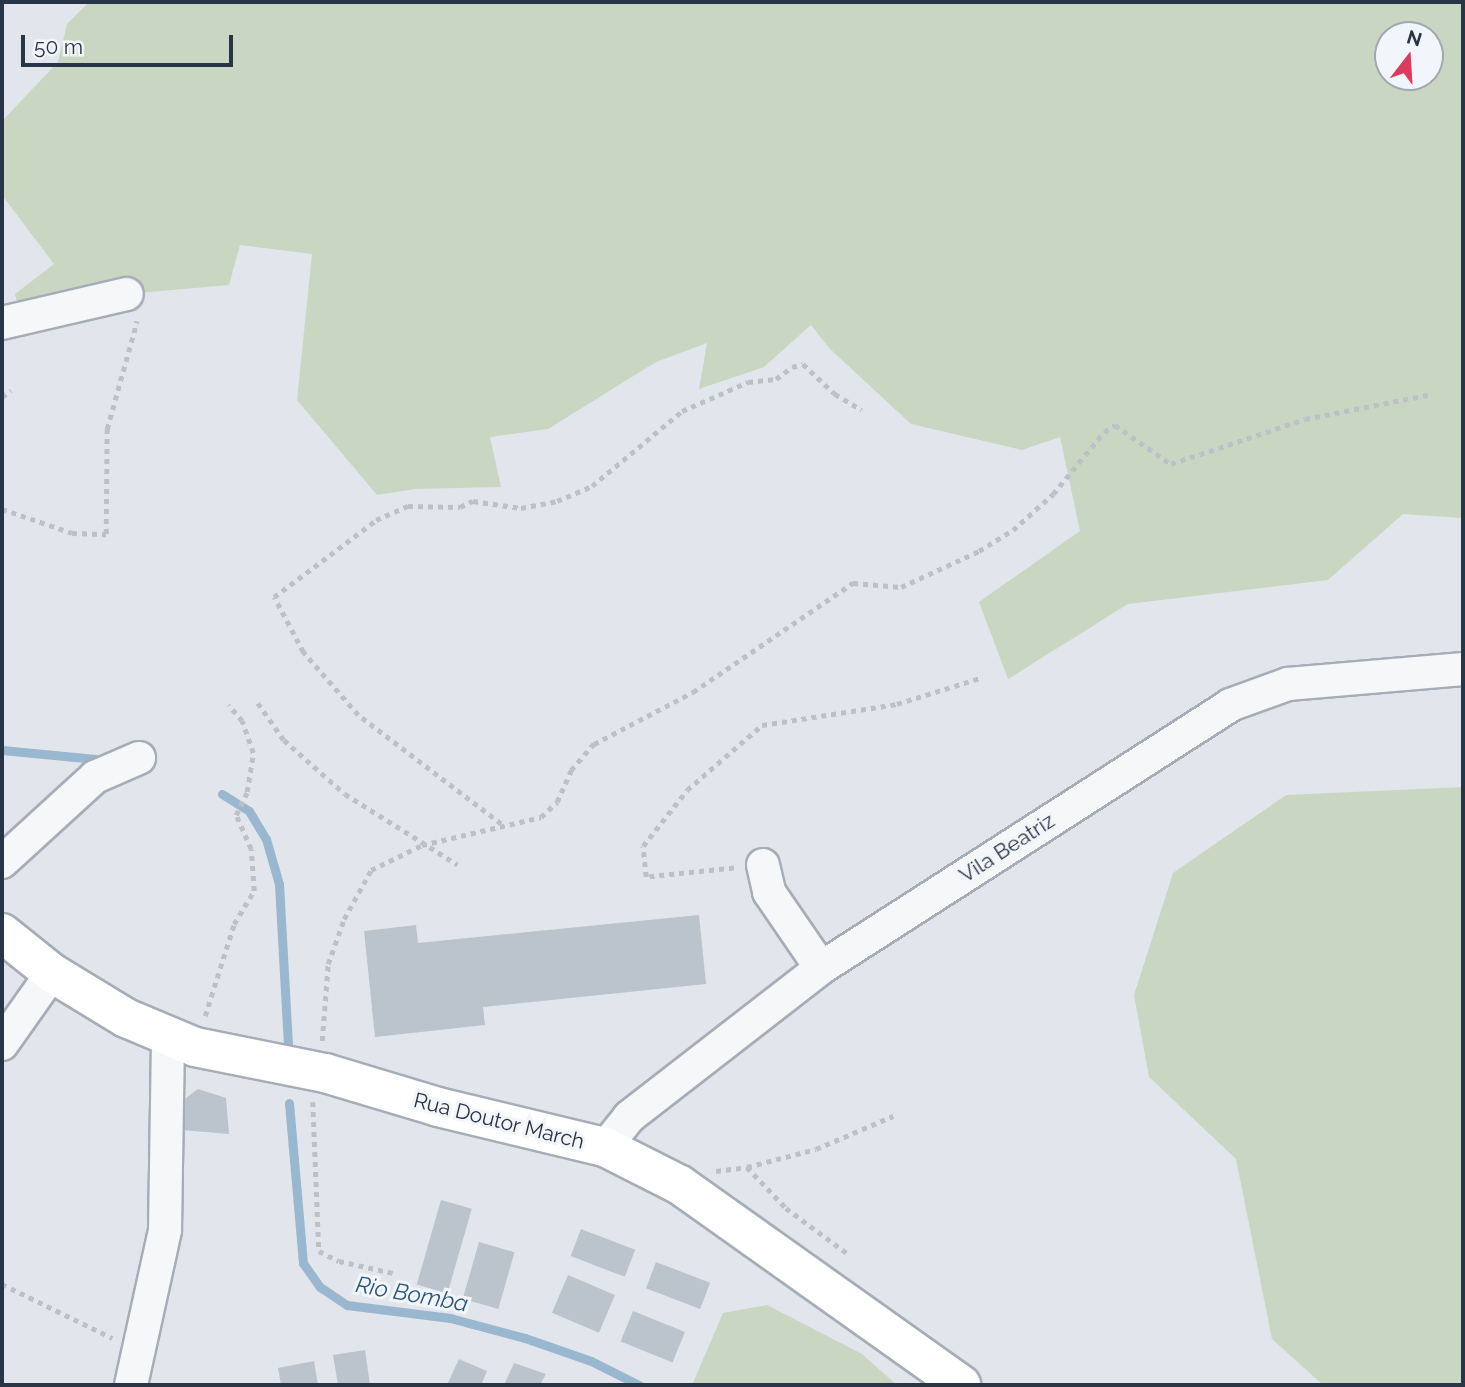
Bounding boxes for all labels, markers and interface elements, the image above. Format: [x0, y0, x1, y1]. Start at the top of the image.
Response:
scale bar [24, 21, 236, 65]
north arrow [1374, 21, 1444, 91]
text: N [1404, 25, 1425, 50]
text: 50 m [34, 34, 83, 59]
street label: Vila Beatriz [955, 808, 1059, 888]
street label: Rua Doutor March [411, 1088, 587, 1154]
water label: Rio Bomba [354, 1271, 470, 1317]

